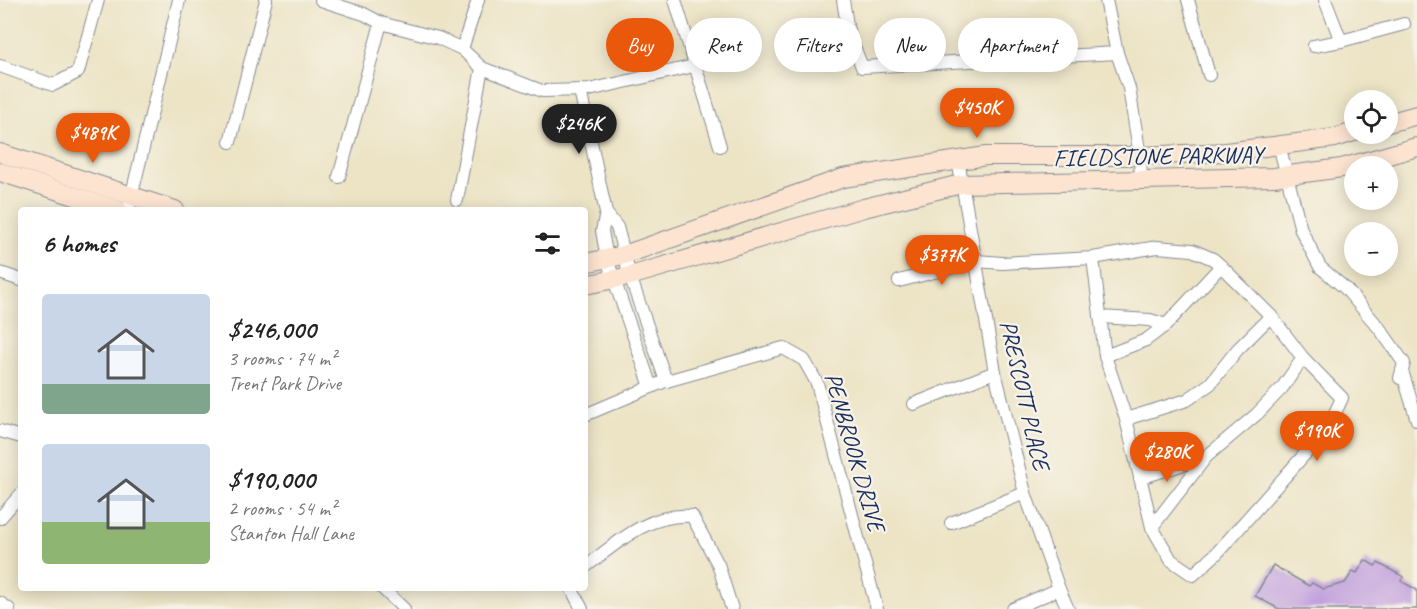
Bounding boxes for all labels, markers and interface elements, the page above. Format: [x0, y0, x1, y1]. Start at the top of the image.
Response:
chip: Buy [606, 18, 674, 72]
chip: Rent [686, 18, 762, 72]
chip: Filters [774, 18, 862, 72]
chip: New [874, 18, 946, 72]
chip: Apartment [958, 18, 1078, 72]
pin: $450K [935, 88, 1019, 139]
map controls [1344, 90, 1398, 276]
button: locate [1344, 90, 1398, 144]
text: $450K [954, 95, 1000, 120]
pin: $246K [537, 104, 621, 155]
text: $246K [556, 111, 602, 136]
pin: $489K [51, 113, 135, 164]
text: $489K [70, 120, 116, 145]
street label: FIELDSTONE PARKWAY [1053, 139, 1267, 173]
button: + [1344, 156, 1398, 210]
button: − [1344, 222, 1398, 276]
text: 6 homes [42, 227, 116, 260]
icon: filters [531, 227, 564, 260]
pin: $377K [900, 235, 984, 286]
text: $377K [919, 242, 965, 267]
text: $246,000 [228, 313, 316, 346]
street label: PRESCOTT PLACE [993, 317, 1058, 476]
icon: home [90, 318, 162, 390]
text: 3 rooms · 74 m² [228, 346, 336, 371]
street label: PENBROOK DRIVE [818, 369, 893, 538]
text: Trent Park Drive [228, 371, 341, 396]
pin: $190K [1275, 411, 1359, 462]
text: $190K [1294, 418, 1340, 443]
pin: $280K [1125, 432, 1209, 483]
text: $280K [1144, 439, 1190, 464]
text: $190,000 [228, 463, 315, 496]
icon: home [90, 468, 162, 540]
text: 2 rooms · 54 m² [228, 496, 336, 521]
text: Stanton Hall Lane [228, 521, 354, 546]

